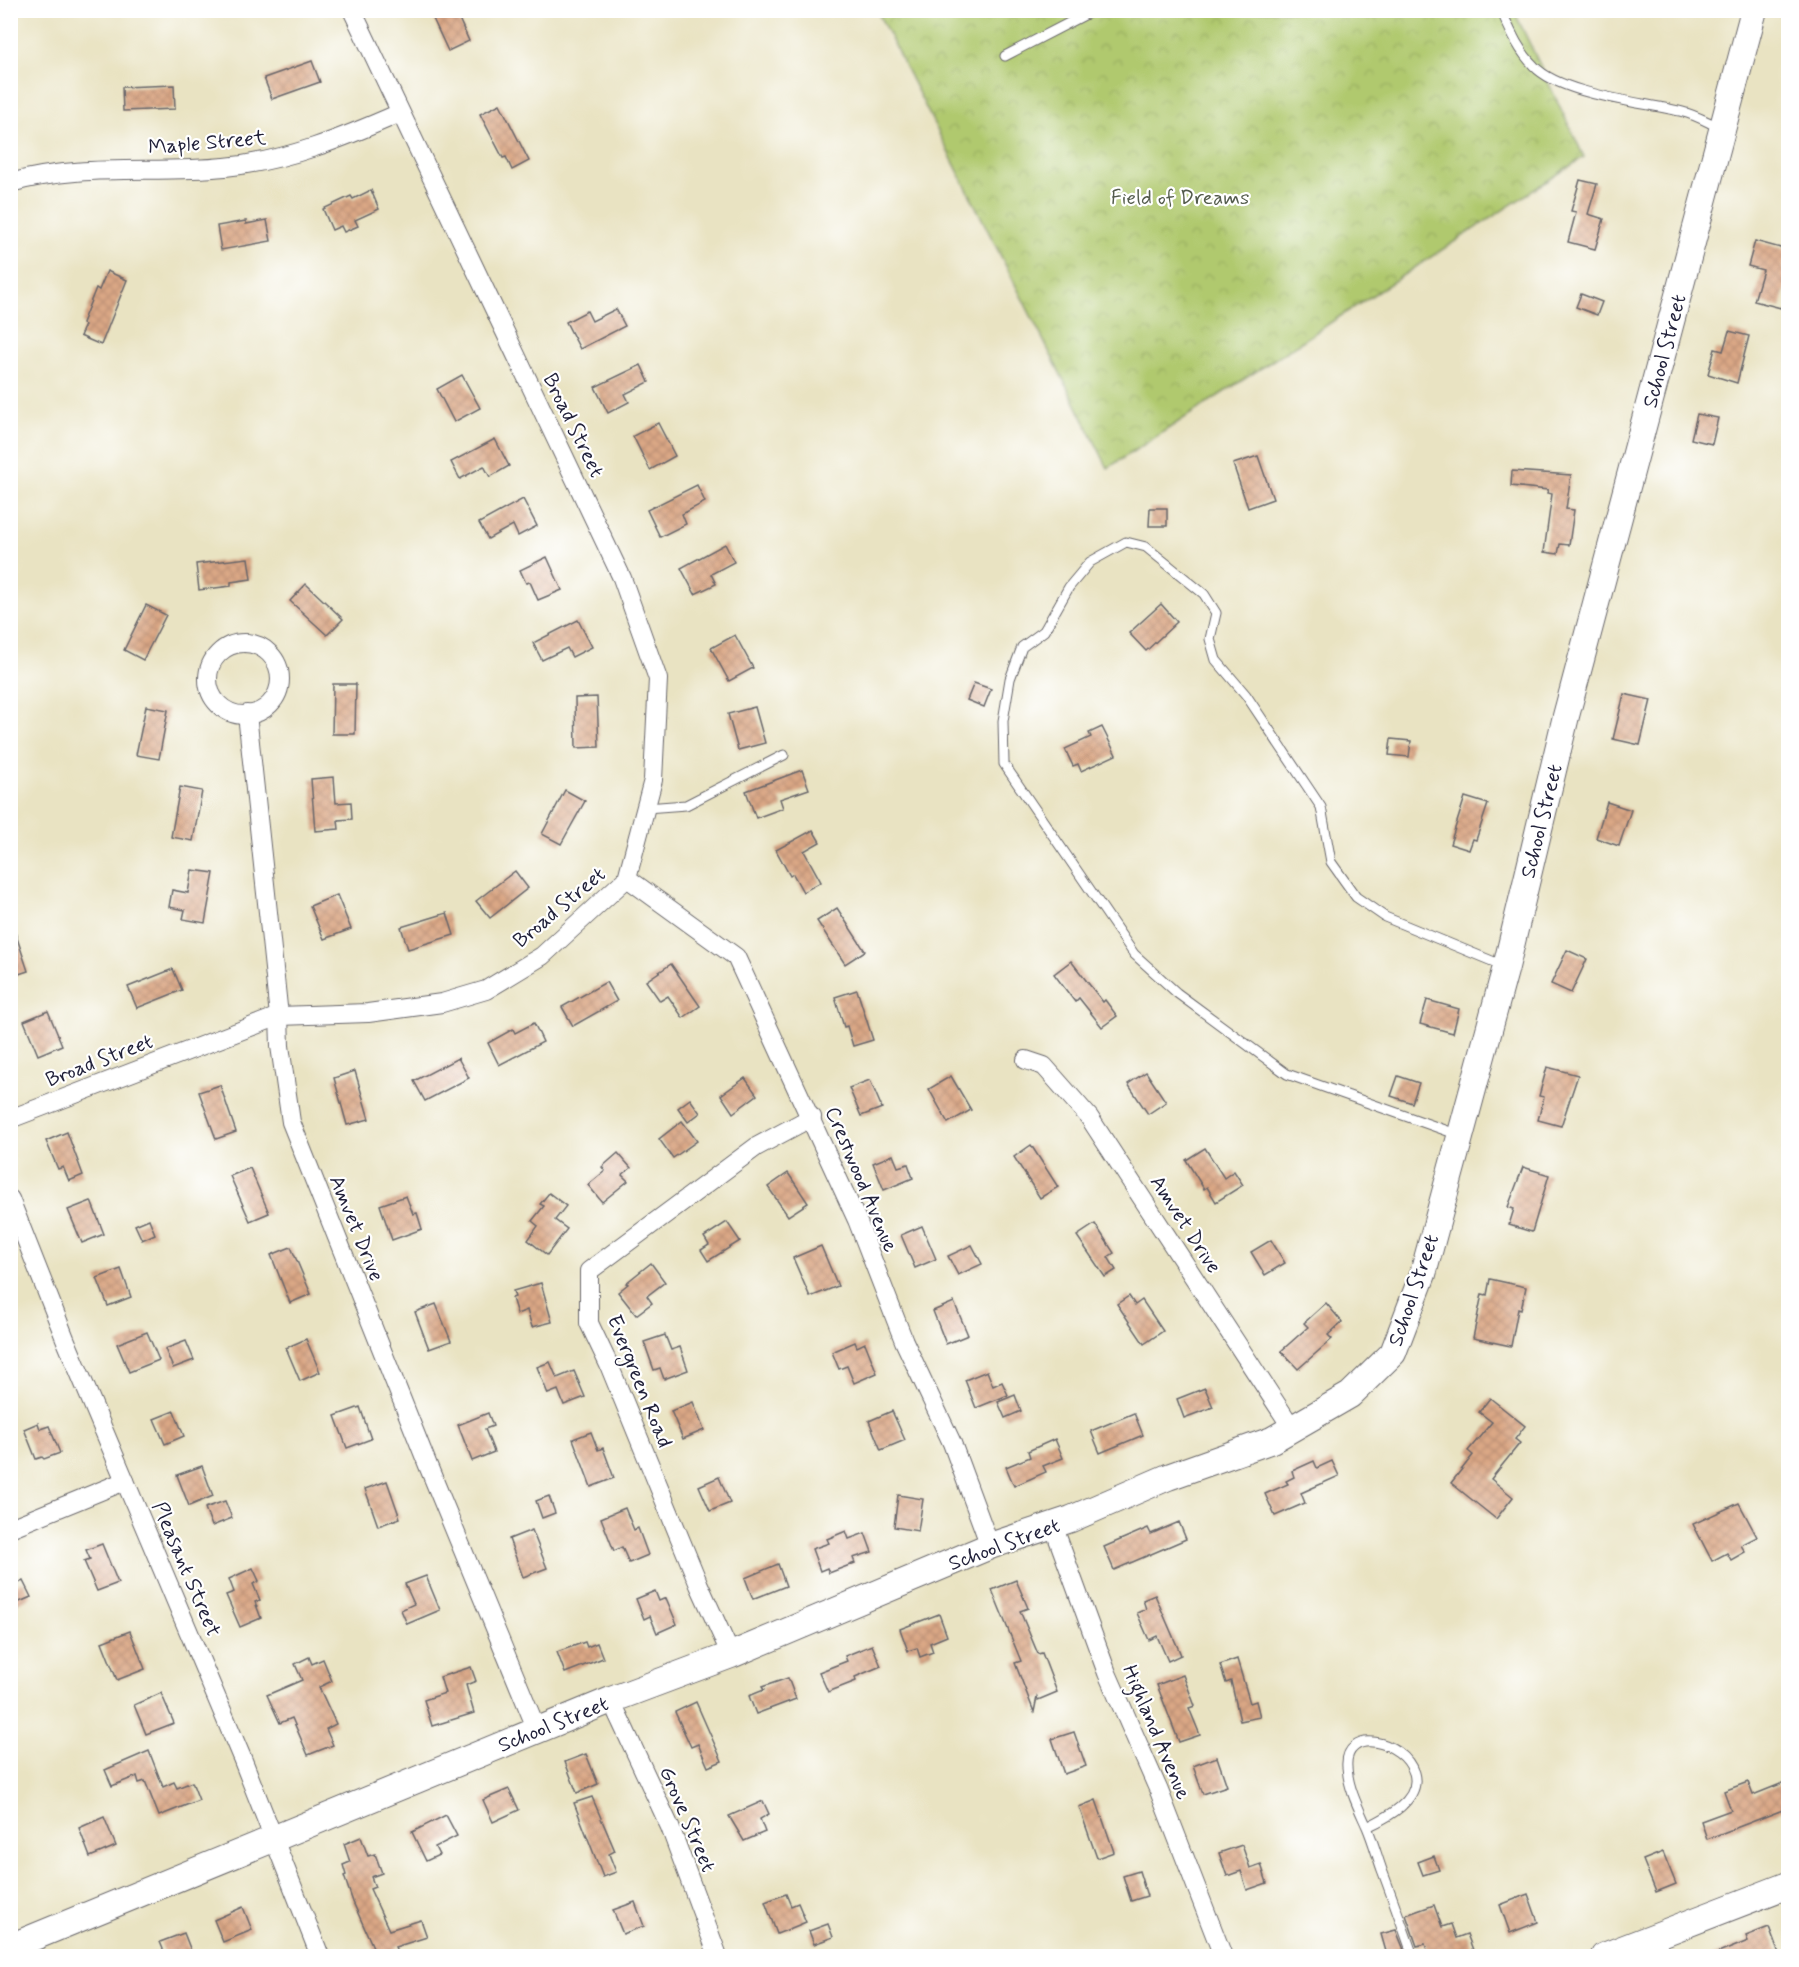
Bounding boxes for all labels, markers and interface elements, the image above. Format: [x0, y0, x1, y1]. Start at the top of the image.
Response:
street label: Maple Street [147, 124, 268, 162]
park label: Field of Dreams [1111, 184, 1249, 212]
street label: School Street [1636, 291, 1694, 411]
street label: Broad Street [536, 369, 610, 482]
street label: School Street [1514, 761, 1570, 881]
street label: Broad Street [507, 861, 612, 955]
street label: Broad Street [42, 1028, 157, 1094]
street label: Crestwood Avenue [818, 1102, 904, 1256]
street label: Amvet Drive [1143, 1170, 1227, 1279]
street label: Amvet Drive [322, 1171, 390, 1286]
street label: School Street [1382, 1231, 1446, 1350]
street label: Evergreen Road [599, 1311, 678, 1452]
street label: Pleasant Street [145, 1497, 227, 1641]
street label: School Street [945, 1512, 1064, 1578]
street label: Highland Avenue [1113, 1661, 1197, 1805]
street label: School Street [494, 1690, 613, 1760]
street label: Grove Street [652, 1762, 722, 1877]

